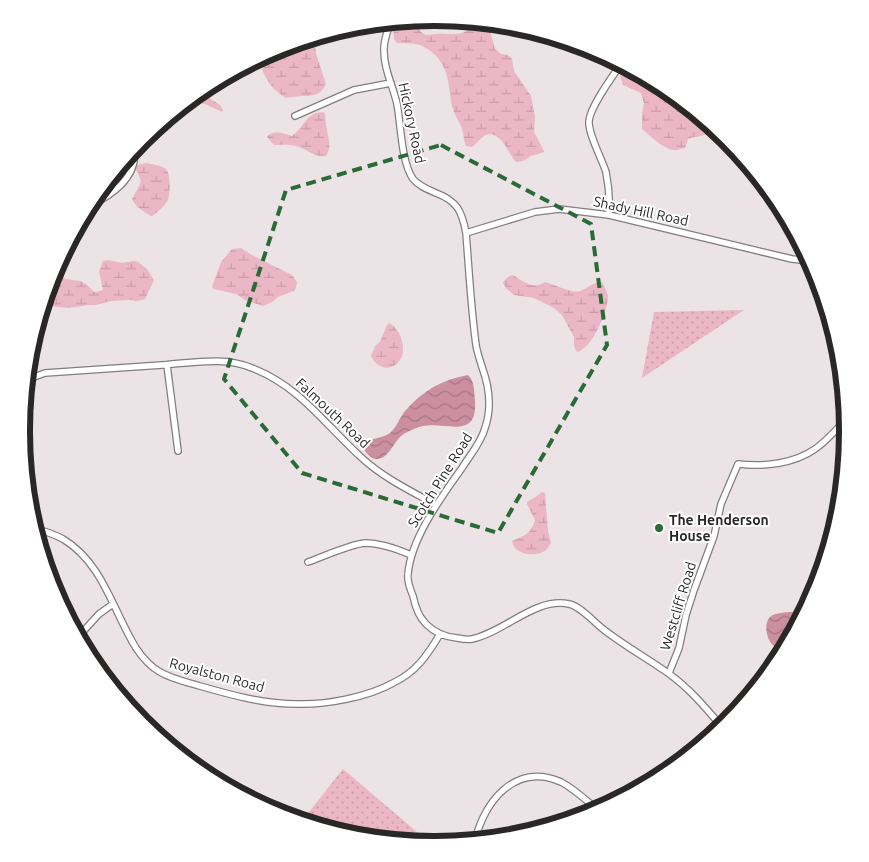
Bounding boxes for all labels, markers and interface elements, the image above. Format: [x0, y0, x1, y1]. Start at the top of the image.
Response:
street label: Hickory Road [396, 81, 428, 165]
street label: Shady Hill Road [592, 193, 690, 229]
street label: Falmouth Road [293, 375, 373, 451]
street label: Scotch Pine Road [405, 430, 475, 530]
place label: The Henderson House [669, 512, 769, 544]
marker: The Henderson House [653, 522, 665, 534]
street label: Westcliff Road [657, 560, 699, 652]
street label: Royalston Road [168, 655, 266, 695]

